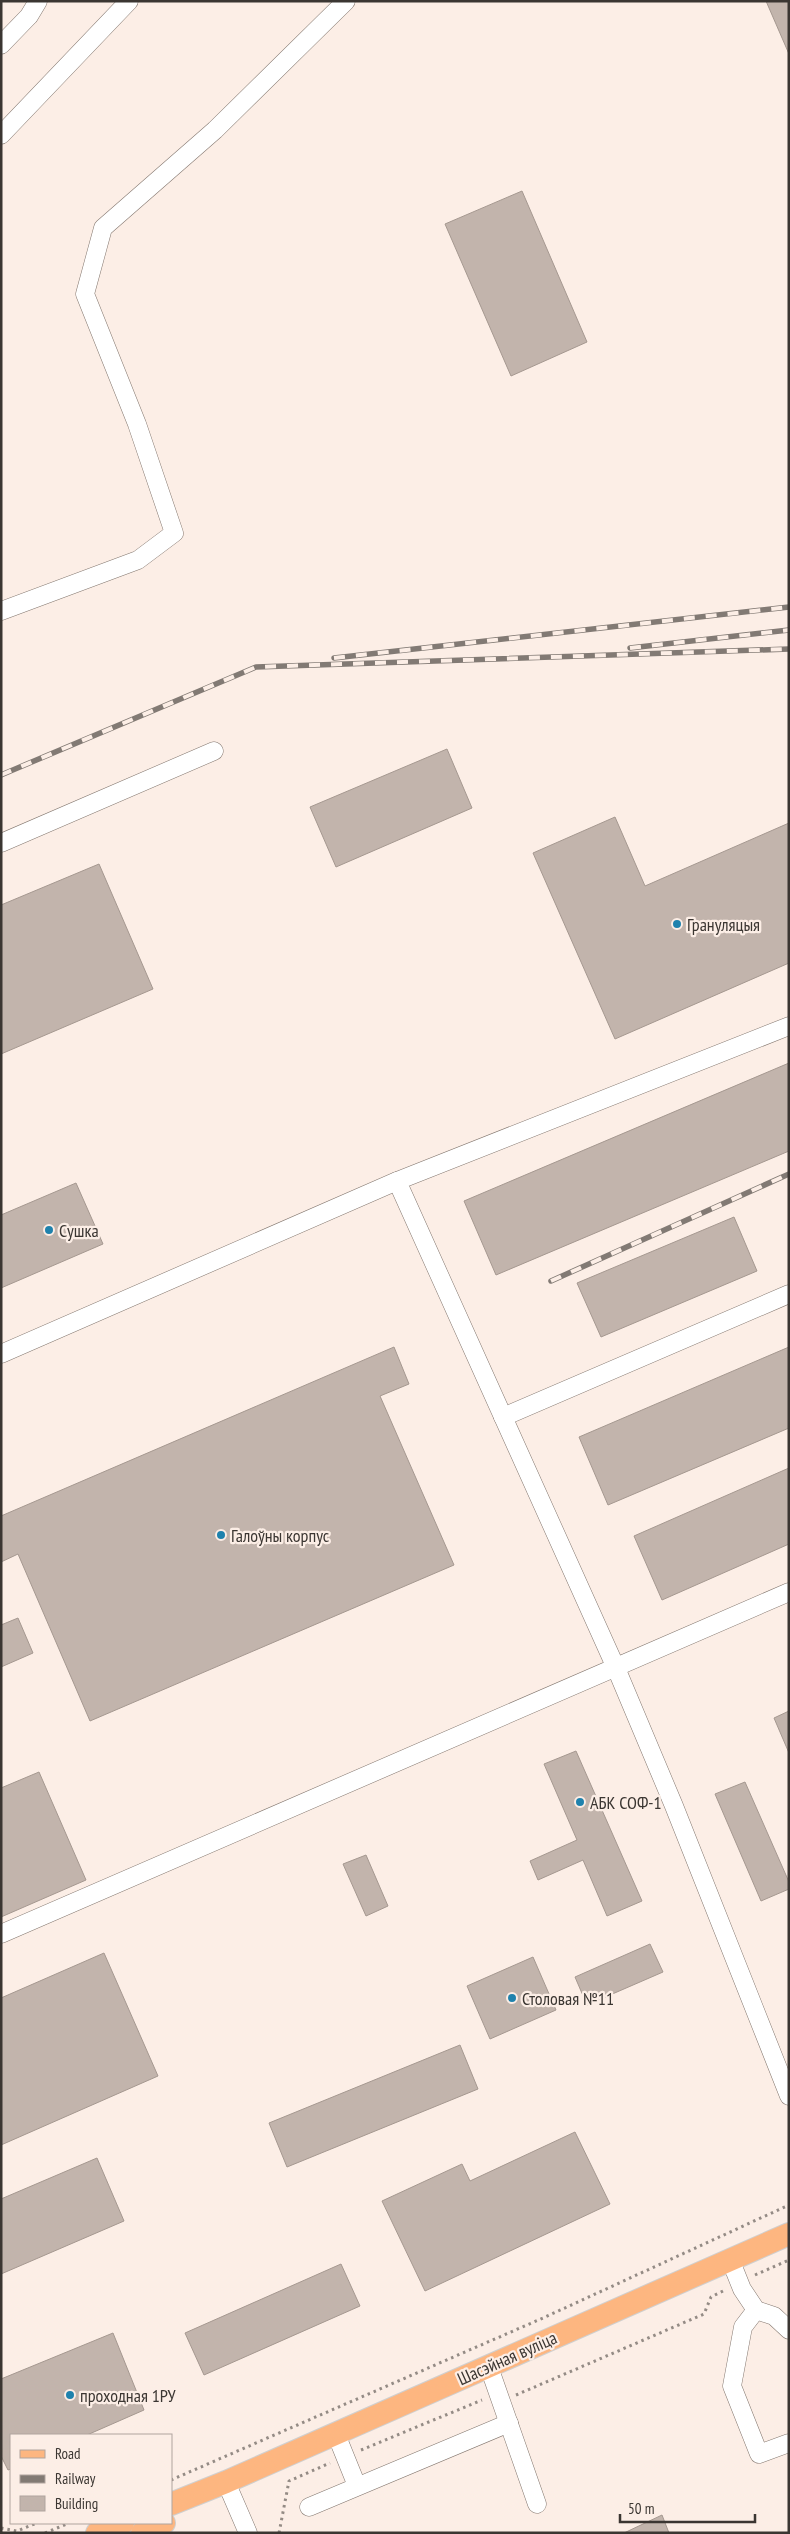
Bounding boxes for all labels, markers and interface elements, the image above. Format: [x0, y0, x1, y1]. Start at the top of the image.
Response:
place label: Грануляцыя [687, 913, 760, 936]
marker: Грануляцыя [671, 918, 683, 930]
place label: Сушка [59, 1219, 99, 1242]
marker: Сушка [43, 1224, 55, 1236]
place label: Галоўны корпус [231, 1524, 330, 1547]
marker: Галоўны корпус [215, 1529, 227, 1541]
place label: АБК СОФ-1 [590, 1791, 662, 1814]
marker: АБК СОФ-1 [574, 1796, 586, 1808]
place label: Столовая №11 [522, 1987, 614, 2010]
marker: Столовая №11 [506, 1992, 518, 2004]
street label: Шасэйная вуліца [454, 2326, 560, 2390]
place label: проходная 1РУ [80, 2384, 177, 2407]
marker: проходная 1РУ [64, 2389, 76, 2401]
legend [10, 2434, 172, 2524]
text: Road [55, 2444, 81, 2463]
text: Railway [55, 2469, 96, 2488]
scale bar [620, 2492, 755, 2524]
text: Building [55, 2494, 98, 2513]
text: 50 m [628, 2499, 654, 2518]

